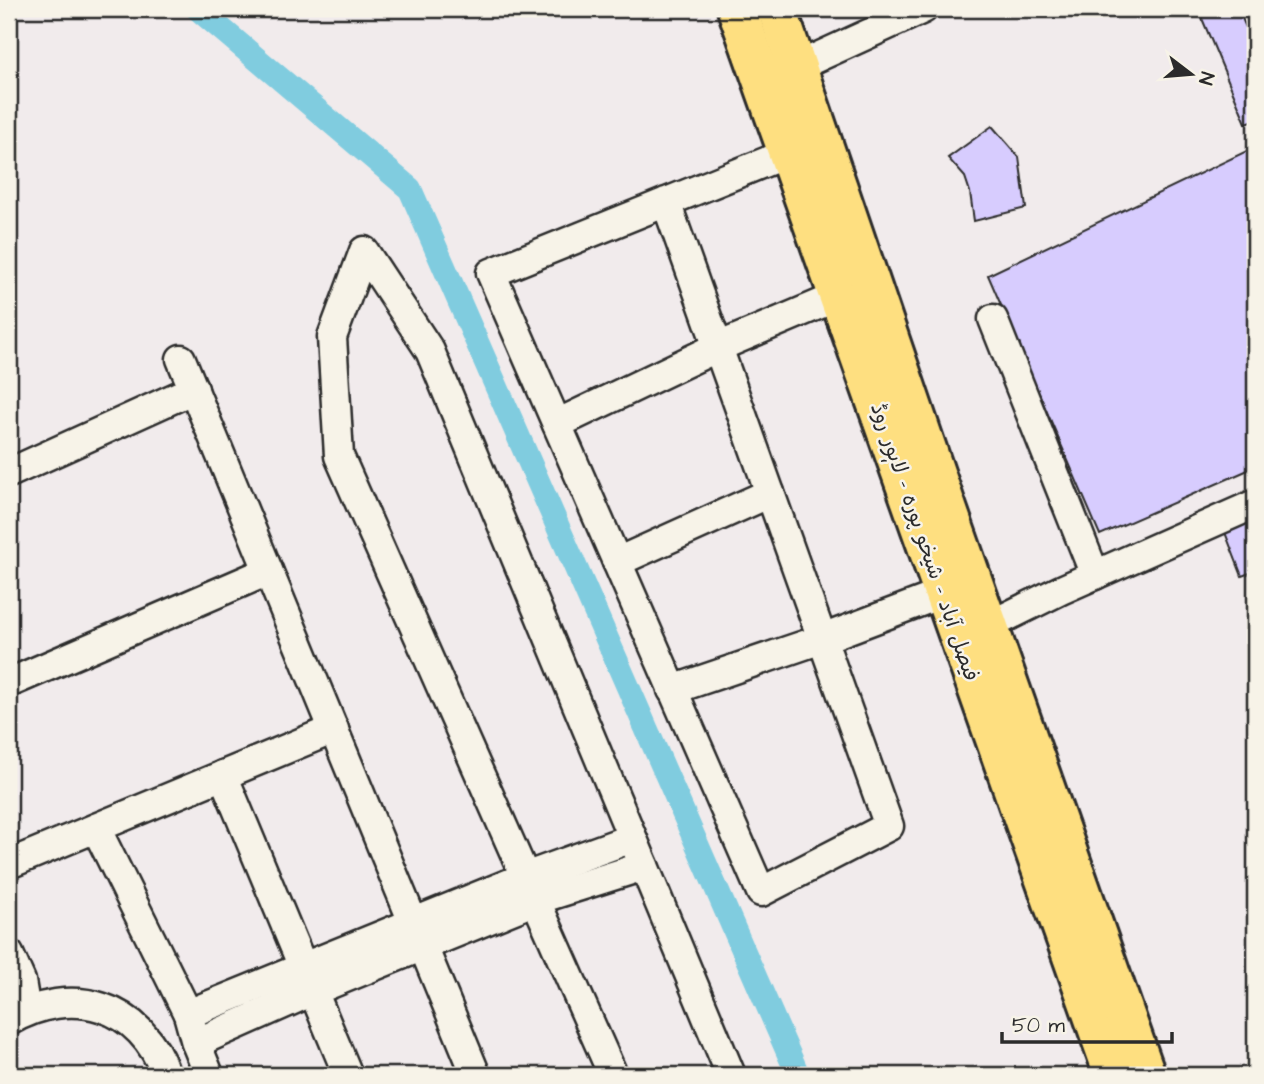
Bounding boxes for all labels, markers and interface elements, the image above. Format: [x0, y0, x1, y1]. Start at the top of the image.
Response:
north arrow [1156, 38, 1226, 108]
text: N [1191, 69, 1221, 88]
street label: فیصل آباد - شیخو پورہ - لاہور روڈ [862, 399, 986, 685]
scale bar [1002, 1000, 1171, 1044]
text: 50 m [1012, 1011, 1066, 1040]

